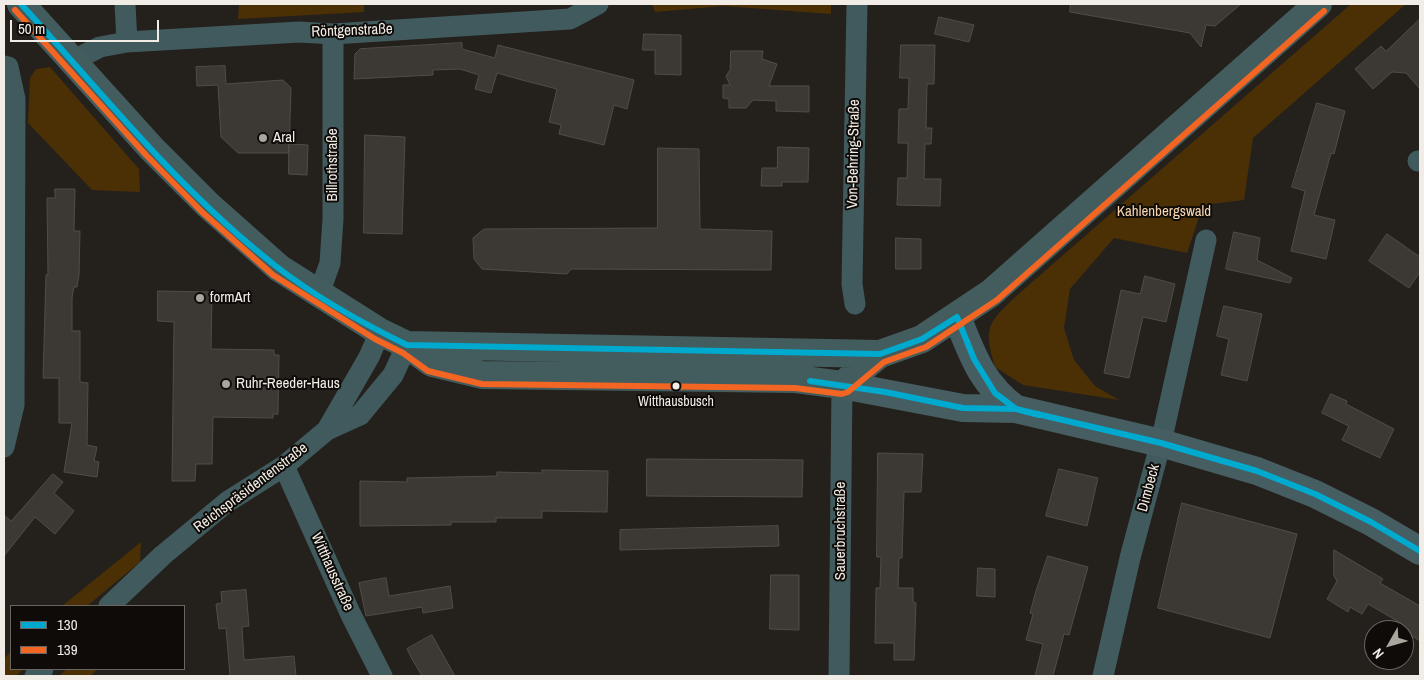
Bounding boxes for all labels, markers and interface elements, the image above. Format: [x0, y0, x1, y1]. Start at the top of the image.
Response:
scale bar [12, 10, 161, 42]
text: 50 m [18, 18, 45, 39]
street label: Röntgenstraße [311, 21, 393, 41]
street label: Von-Behring-Straße [844, 99, 864, 209]
street label: Billrothstraße [324, 128, 342, 202]
place label: Aral [273, 129, 295, 147]
marker: Aral [257, 132, 269, 144]
park label: Kahlenbergswald [1117, 203, 1211, 221]
place label: formArt [210, 289, 250, 307]
marker: formArt [194, 292, 206, 304]
place label: Ruhr-Reeder-Haus [236, 375, 340, 393]
marker: Ruhr-Reeder-Haus [220, 378, 232, 390]
marker: Witthausbusch [671, 381, 681, 391]
place label: Witthausbusch [638, 394, 714, 410]
street label: Reichspräsidentenstraße [190, 439, 312, 537]
street label: Dimbeck [1134, 462, 1164, 514]
street label: Sauerbruchstraße [832, 482, 850, 580]
street label: Witthausstraße [307, 530, 357, 614]
legend [10, 605, 185, 670]
text: 130 [57, 614, 78, 635]
north arrow [1364, 620, 1414, 670]
text: 139 [57, 639, 78, 660]
text: N [1368, 645, 1388, 662]

